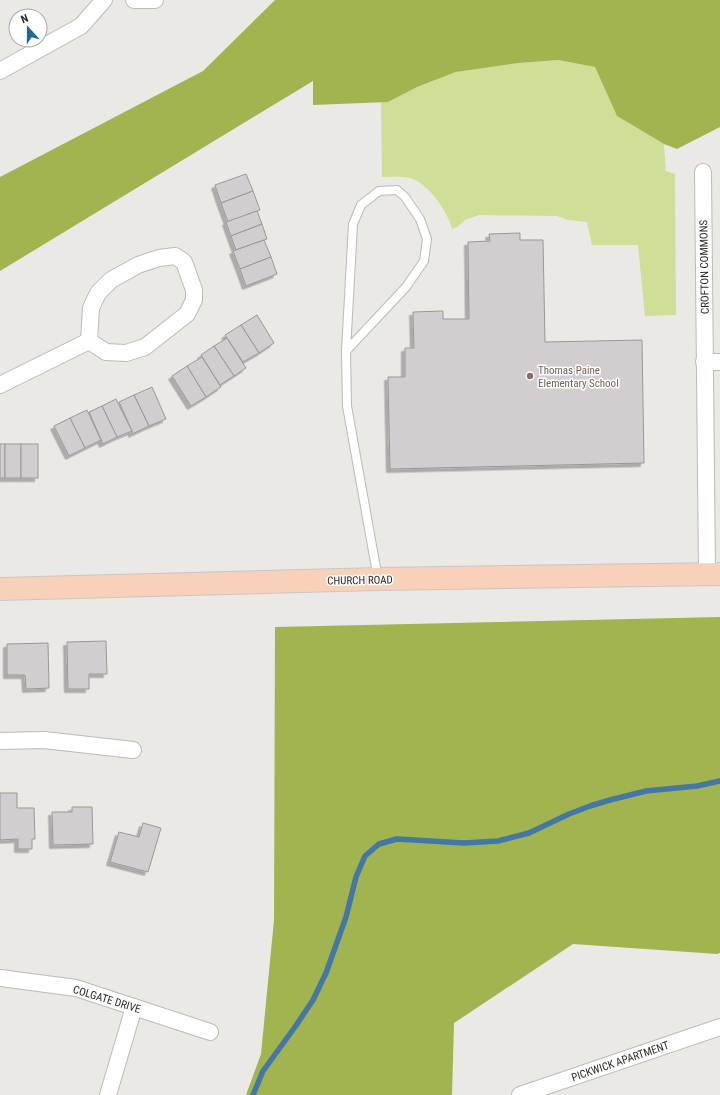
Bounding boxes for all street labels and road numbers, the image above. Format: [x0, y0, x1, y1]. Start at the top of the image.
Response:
street label: CROFTON COMMONS [697, 219, 712, 314]
street label: CHURCH ROAD [327, 573, 393, 588]
street label: COLGATE DRIVE [71, 983, 143, 1016]
street label: PICKWICK APARTMENT [570, 1039, 671, 1084]

